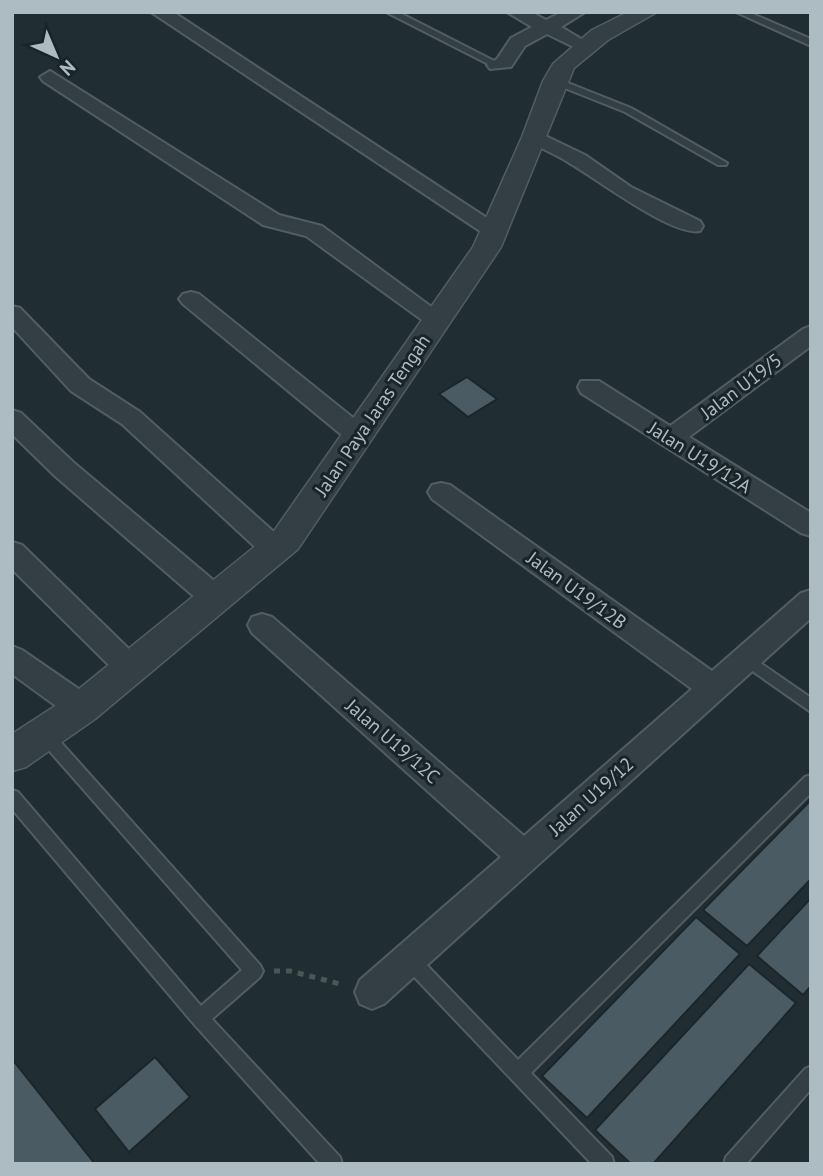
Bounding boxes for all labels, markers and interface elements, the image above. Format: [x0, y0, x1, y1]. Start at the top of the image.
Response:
north arrow [21, 21, 91, 91]
text: N [55, 55, 81, 81]
street label: Jalan Paya Jaras Tengah [308, 330, 435, 501]
street label: Jalan U19/5 [695, 348, 786, 425]
street label: Jalan U19/12A [643, 415, 756, 498]
street label: Jalan U19/12B [522, 545, 631, 634]
street label: Jalan U19/12C [340, 693, 445, 788]
street label: Jalan U19/12 [543, 752, 638, 841]

